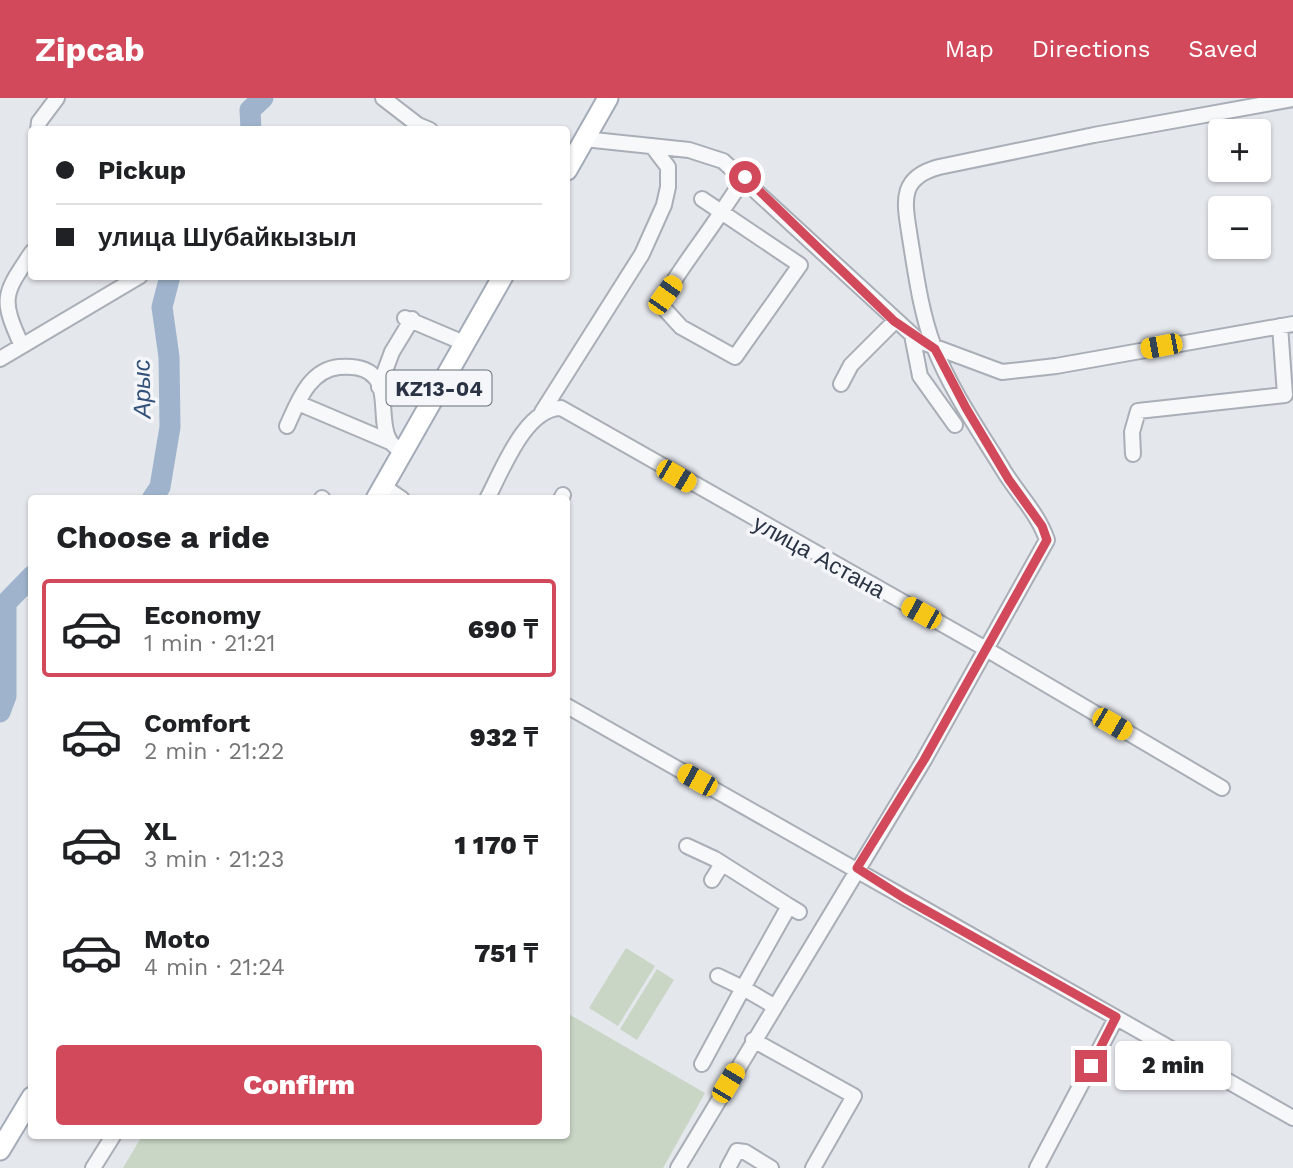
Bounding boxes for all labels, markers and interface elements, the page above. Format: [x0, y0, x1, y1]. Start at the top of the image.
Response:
text: Zipcab [35, 30, 145, 69]
text: Map [945, 35, 994, 63]
text: Directions [1032, 35, 1150, 63]
text: Saved [1188, 35, 1258, 63]
map controls [1208, 119, 1271, 259]
button: + [1208, 119, 1271, 182]
text: Pickup [98, 155, 186, 185]
route start [729, 161, 761, 193]
button: − [1208, 196, 1271, 259]
text: улица Шубайкызыл [98, 222, 357, 252]
car [645, 272, 686, 318]
car [1139, 332, 1184, 360]
water label: Арыс [127, 359, 157, 421]
road number: KZ13-04 [386, 370, 492, 406]
car [653, 456, 700, 496]
street label: улица Астана [748, 510, 890, 604]
text: Choose a ride [56, 518, 270, 556]
car [898, 594, 945, 632]
icon: car [60, 597, 123, 660]
text: Economy [144, 600, 261, 630]
text: 690 ₸ [468, 614, 538, 644]
text: 1 min · 21:21 [144, 630, 276, 657]
car [1089, 704, 1136, 744]
icon: car [60, 705, 123, 768]
text: Comfort [144, 708, 250, 738]
text: 932 ₸ [470, 722, 538, 752]
text: 2 min · 21:22 [144, 738, 284, 765]
car [674, 761, 721, 799]
icon: car [60, 813, 123, 876]
text: XL [144, 816, 177, 846]
text: 1 170 ₸ [454, 830, 538, 860]
text: 3 min · 21:23 [144, 846, 284, 873]
icon: car [60, 921, 123, 984]
text: Moto [144, 924, 210, 954]
text: 751 ₸ [474, 938, 538, 968]
text: 4 min · 21:24 [144, 954, 285, 981]
callout: 2 min [1116, 1042, 1231, 1090]
button: Confirm [56, 1045, 542, 1125]
route end [1075, 1050, 1107, 1082]
text: 2 min [1142, 1052, 1204, 1079]
car [709, 1060, 748, 1106]

